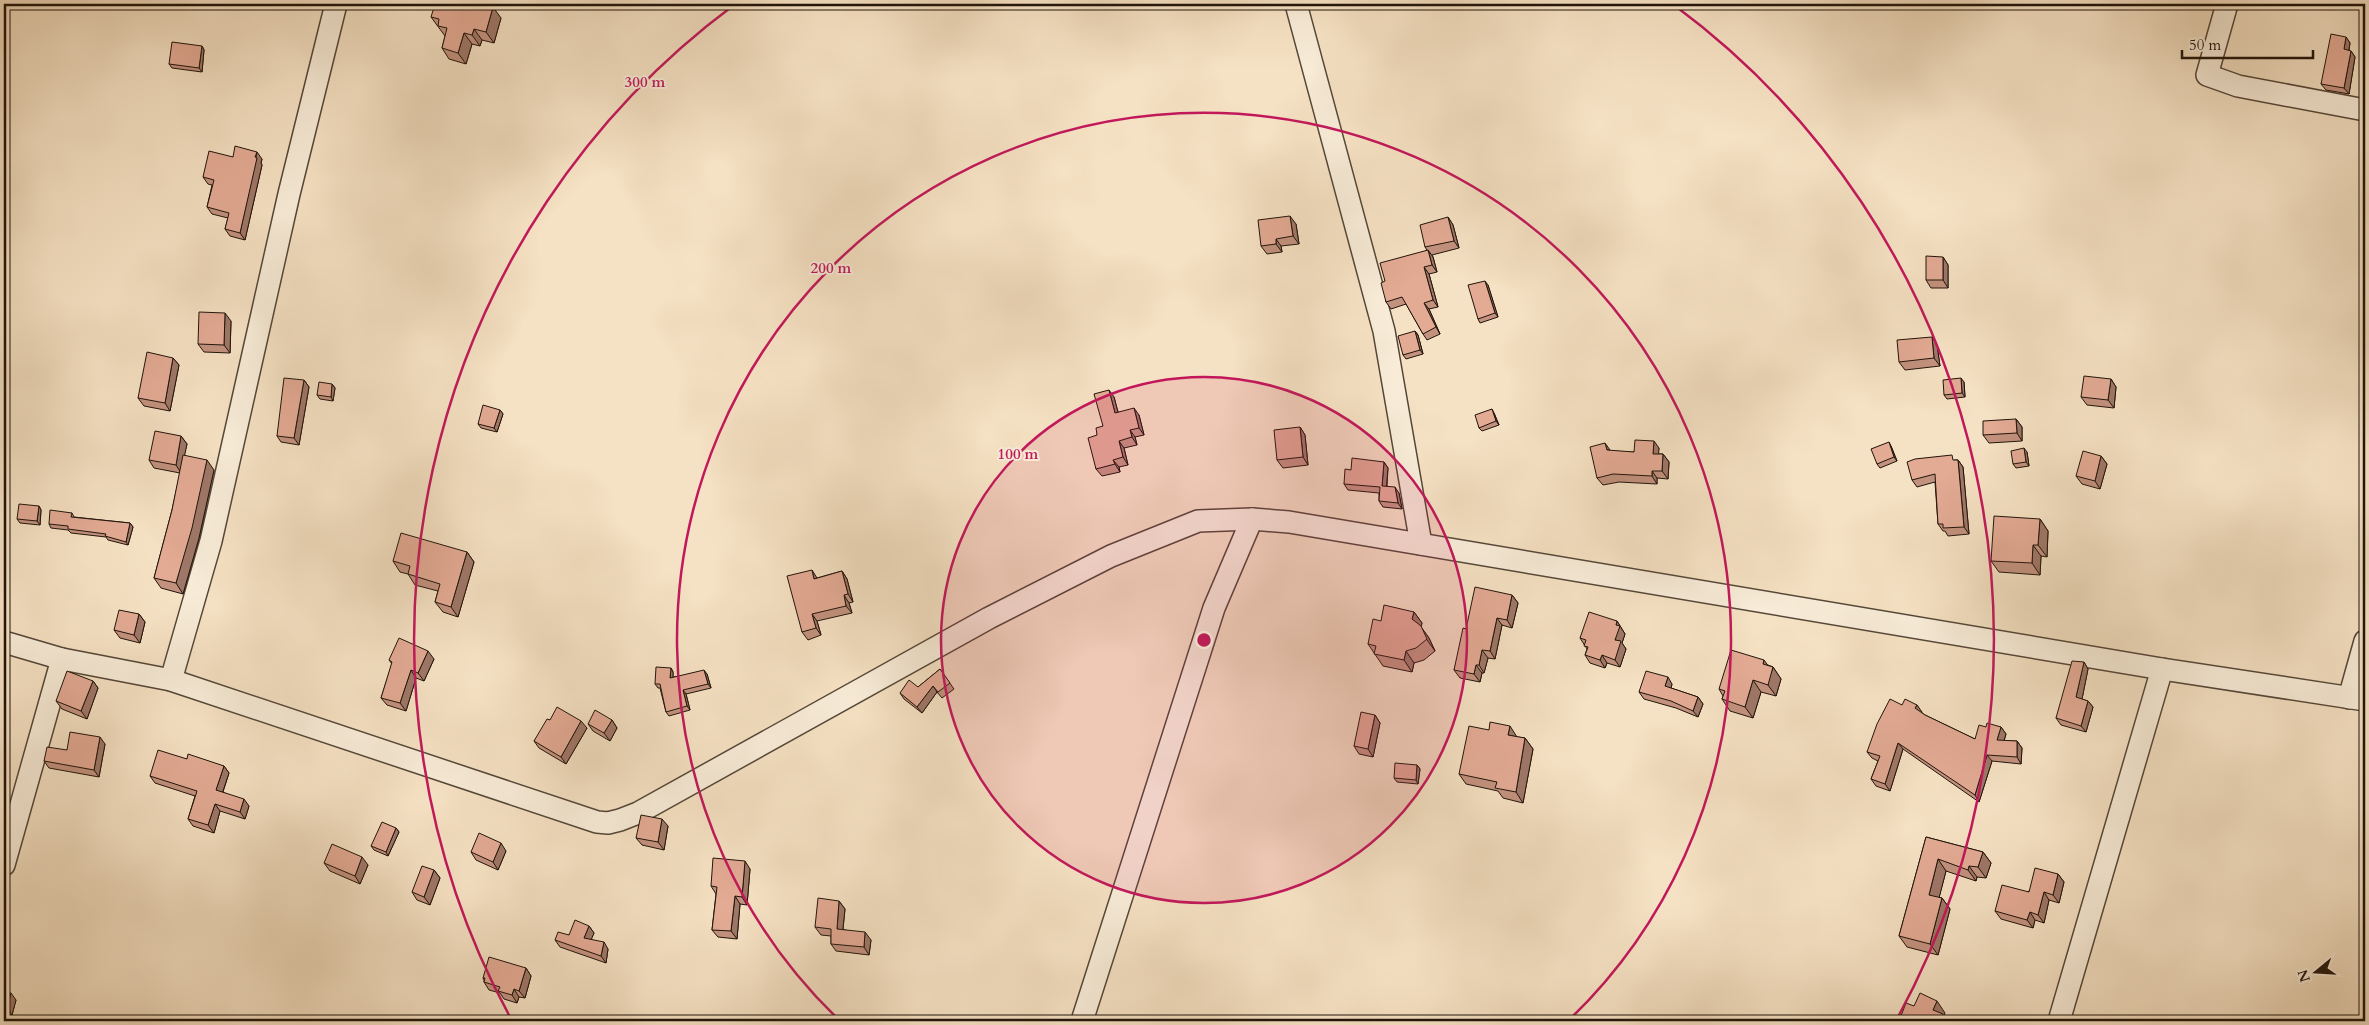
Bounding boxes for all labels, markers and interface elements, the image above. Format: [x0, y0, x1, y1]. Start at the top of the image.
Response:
scale bar [2182, 28, 2313, 60]
text: 50 m [2189, 35, 2221, 55]
text: 300 m [625, 72, 666, 92]
text: 200 m [811, 258, 852, 278]
text: 100 m [998, 444, 1039, 464]
centre of rings [1195, 631, 1213, 649]
north arrow [2292, 948, 2342, 998]
text: N [2293, 967, 2315, 985]

